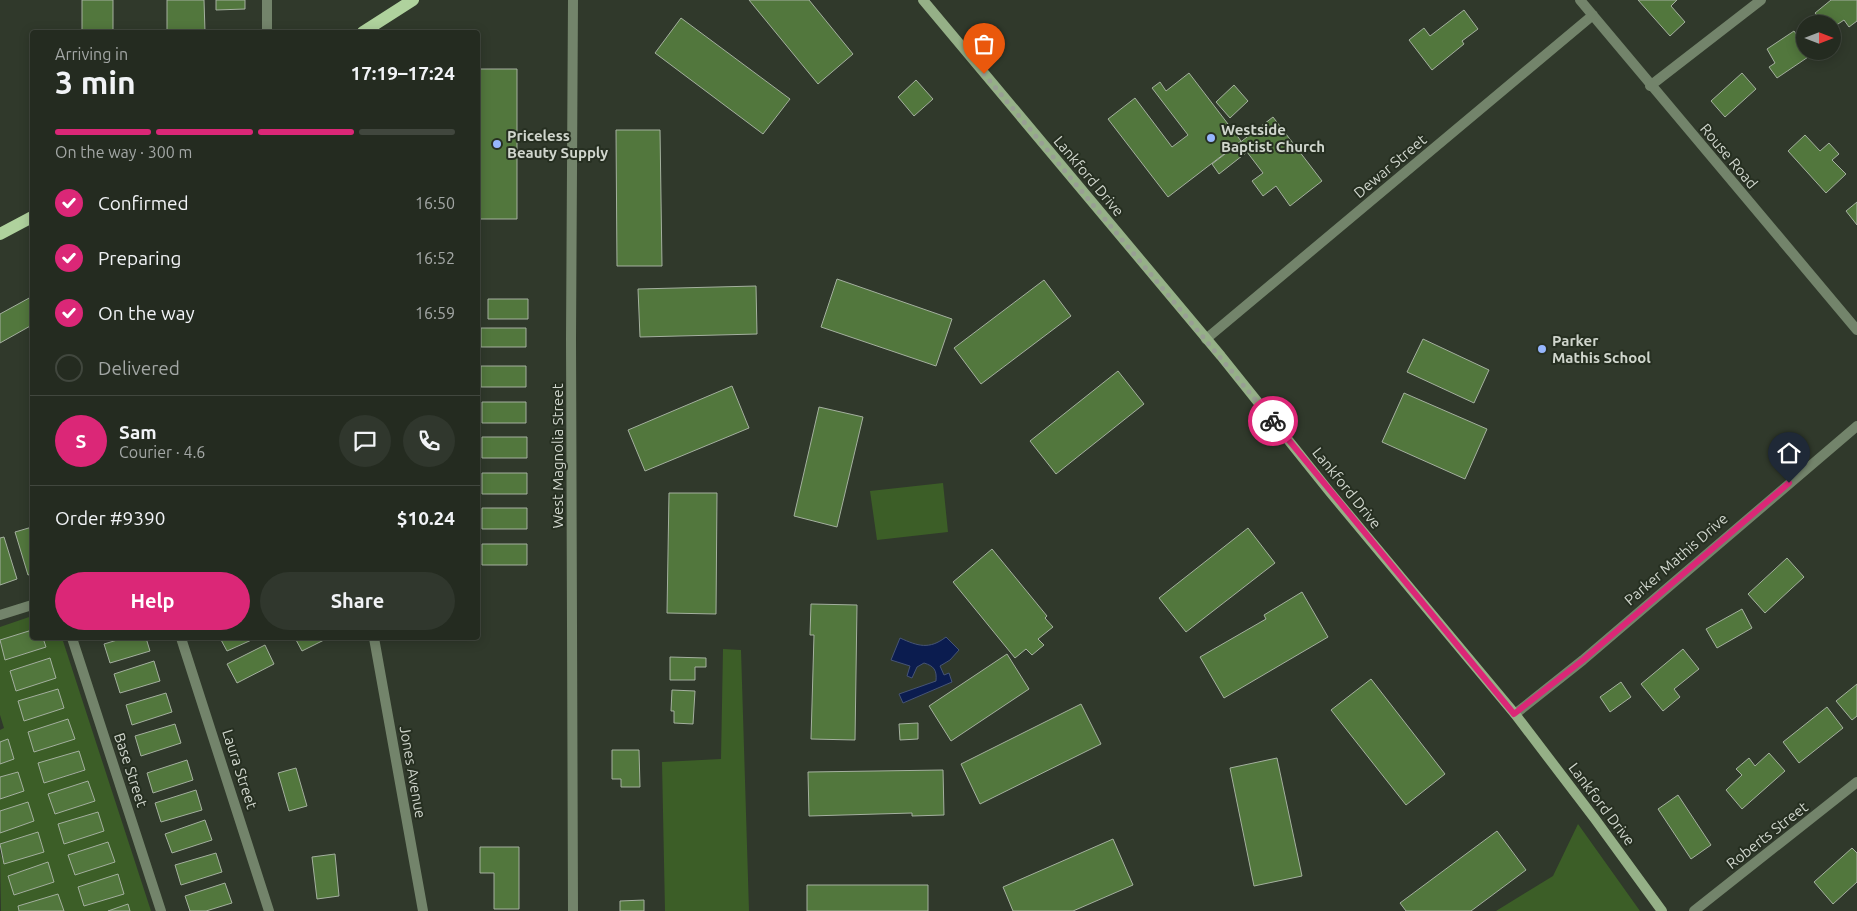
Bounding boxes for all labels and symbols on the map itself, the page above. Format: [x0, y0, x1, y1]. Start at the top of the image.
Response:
north arrow [1796, 15, 1841, 60]
pin [963, 23, 1005, 74]
street label: Rouse Road [1697, 120, 1761, 192]
place label: Westside Baptist Church [1221, 121, 1325, 155]
place label: Priceless Beauty Supply [507, 127, 608, 161]
street label: Dewar Street [1350, 131, 1430, 201]
street label: Lankford Drive [1051, 132, 1127, 220]
marker: Westside Baptist Church [1205, 132, 1217, 144]
marker: Priceless Beauty Supply [491, 138, 503, 150]
place label: Parker Mathis School [1552, 332, 1651, 366]
marker: Parker Mathis School [1536, 343, 1548, 355]
street label: West Magnolia Street [549, 383, 566, 529]
courier [1248, 396, 1298, 446]
pin [1768, 432, 1810, 483]
street label: Lankford Drive [1309, 444, 1385, 532]
street label: Parker Mathis Drive [1621, 510, 1731, 608]
street label: Jones Avenue [397, 724, 429, 820]
street label: Laura Street [219, 727, 261, 811]
street label: Base Street [111, 731, 151, 810]
street label: Lankford Drive [1565, 759, 1639, 849]
street label: Roberts Street [1723, 798, 1811, 872]

